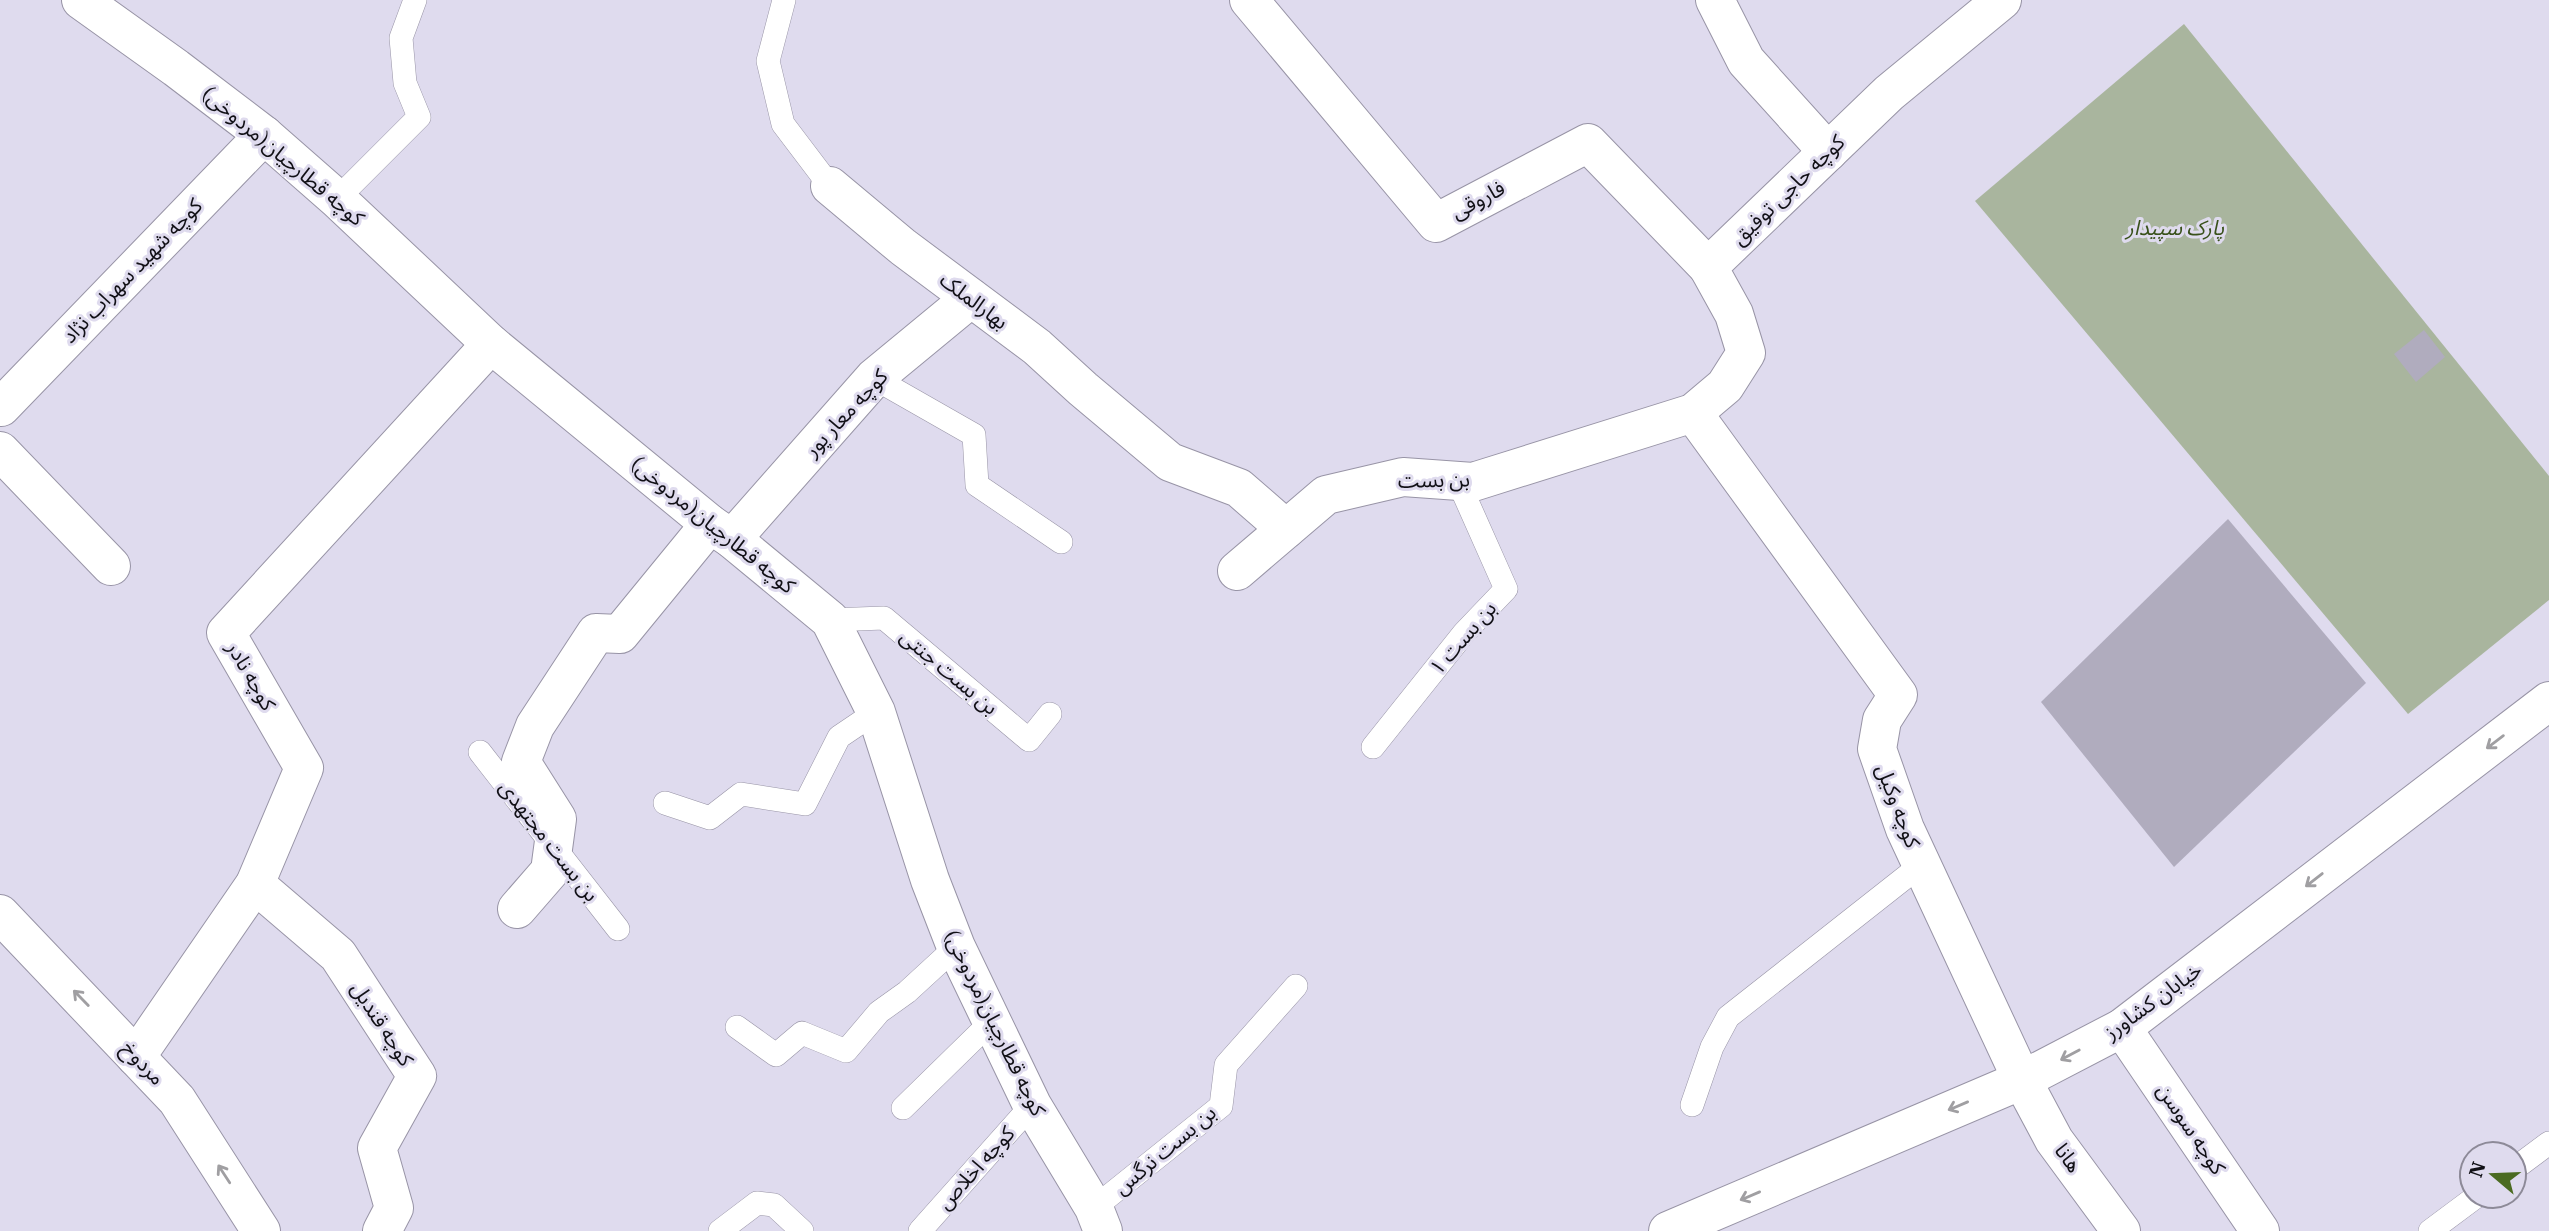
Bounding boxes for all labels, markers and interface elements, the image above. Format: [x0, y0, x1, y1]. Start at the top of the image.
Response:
street label: کوچه قطارچیان(مردوخی) [197, 79, 371, 232]
street label: کوچه حاجی توفیق [1725, 128, 1850, 251]
street label: فاروقی [1446, 173, 1509, 225]
street label: کوچه شهید سهراب نژاد [55, 192, 208, 349]
park label: پارک سپیدار [2124, 213, 2225, 242]
street label: بهارالملک [935, 265, 1015, 335]
street label: کوچه معار پور [797, 362, 894, 463]
street label: کوچه قطارچیان(مردوخی) [626, 449, 802, 599]
street label: بن بست [1398, 464, 1470, 494]
street label: بن بست ۱ [1422, 594, 1502, 680]
street label: بن بست جنتی [895, 622, 1005, 721]
street label: کوچه نادر [220, 635, 283, 716]
one-way arrow [2485, 734, 2504, 749]
street label: کوچه وکیل [1870, 760, 1928, 852]
street label: بن بست مجتهدی [493, 774, 606, 907]
one-way arrow [2305, 873, 2324, 888]
street label: کوچه قطارچیان(مردوخی) [939, 925, 1053, 1121]
street label: خیابان کشاورز [2097, 955, 2207, 1046]
street label: کوچه قندیل [345, 976, 421, 1071]
one-way arrow [73, 990, 90, 1007]
street label: مردوخ [114, 1034, 172, 1092]
one-way arrow [2060, 1049, 2081, 1062]
street label: کوچه سوسن [2151, 1077, 2233, 1180]
street label: بن بست نرگس [1107, 1098, 1221, 1200]
one-way arrow [1948, 1100, 1970, 1113]
street label: کوچه اخلاص [930, 1119, 1021, 1215]
street label: هانا [2049, 1137, 2089, 1178]
north arrow [2458, 1140, 2528, 1210]
text: N [2463, 1158, 2491, 1180]
one-way arrow [217, 1164, 231, 1184]
one-way arrow [1739, 1190, 1761, 1203]

